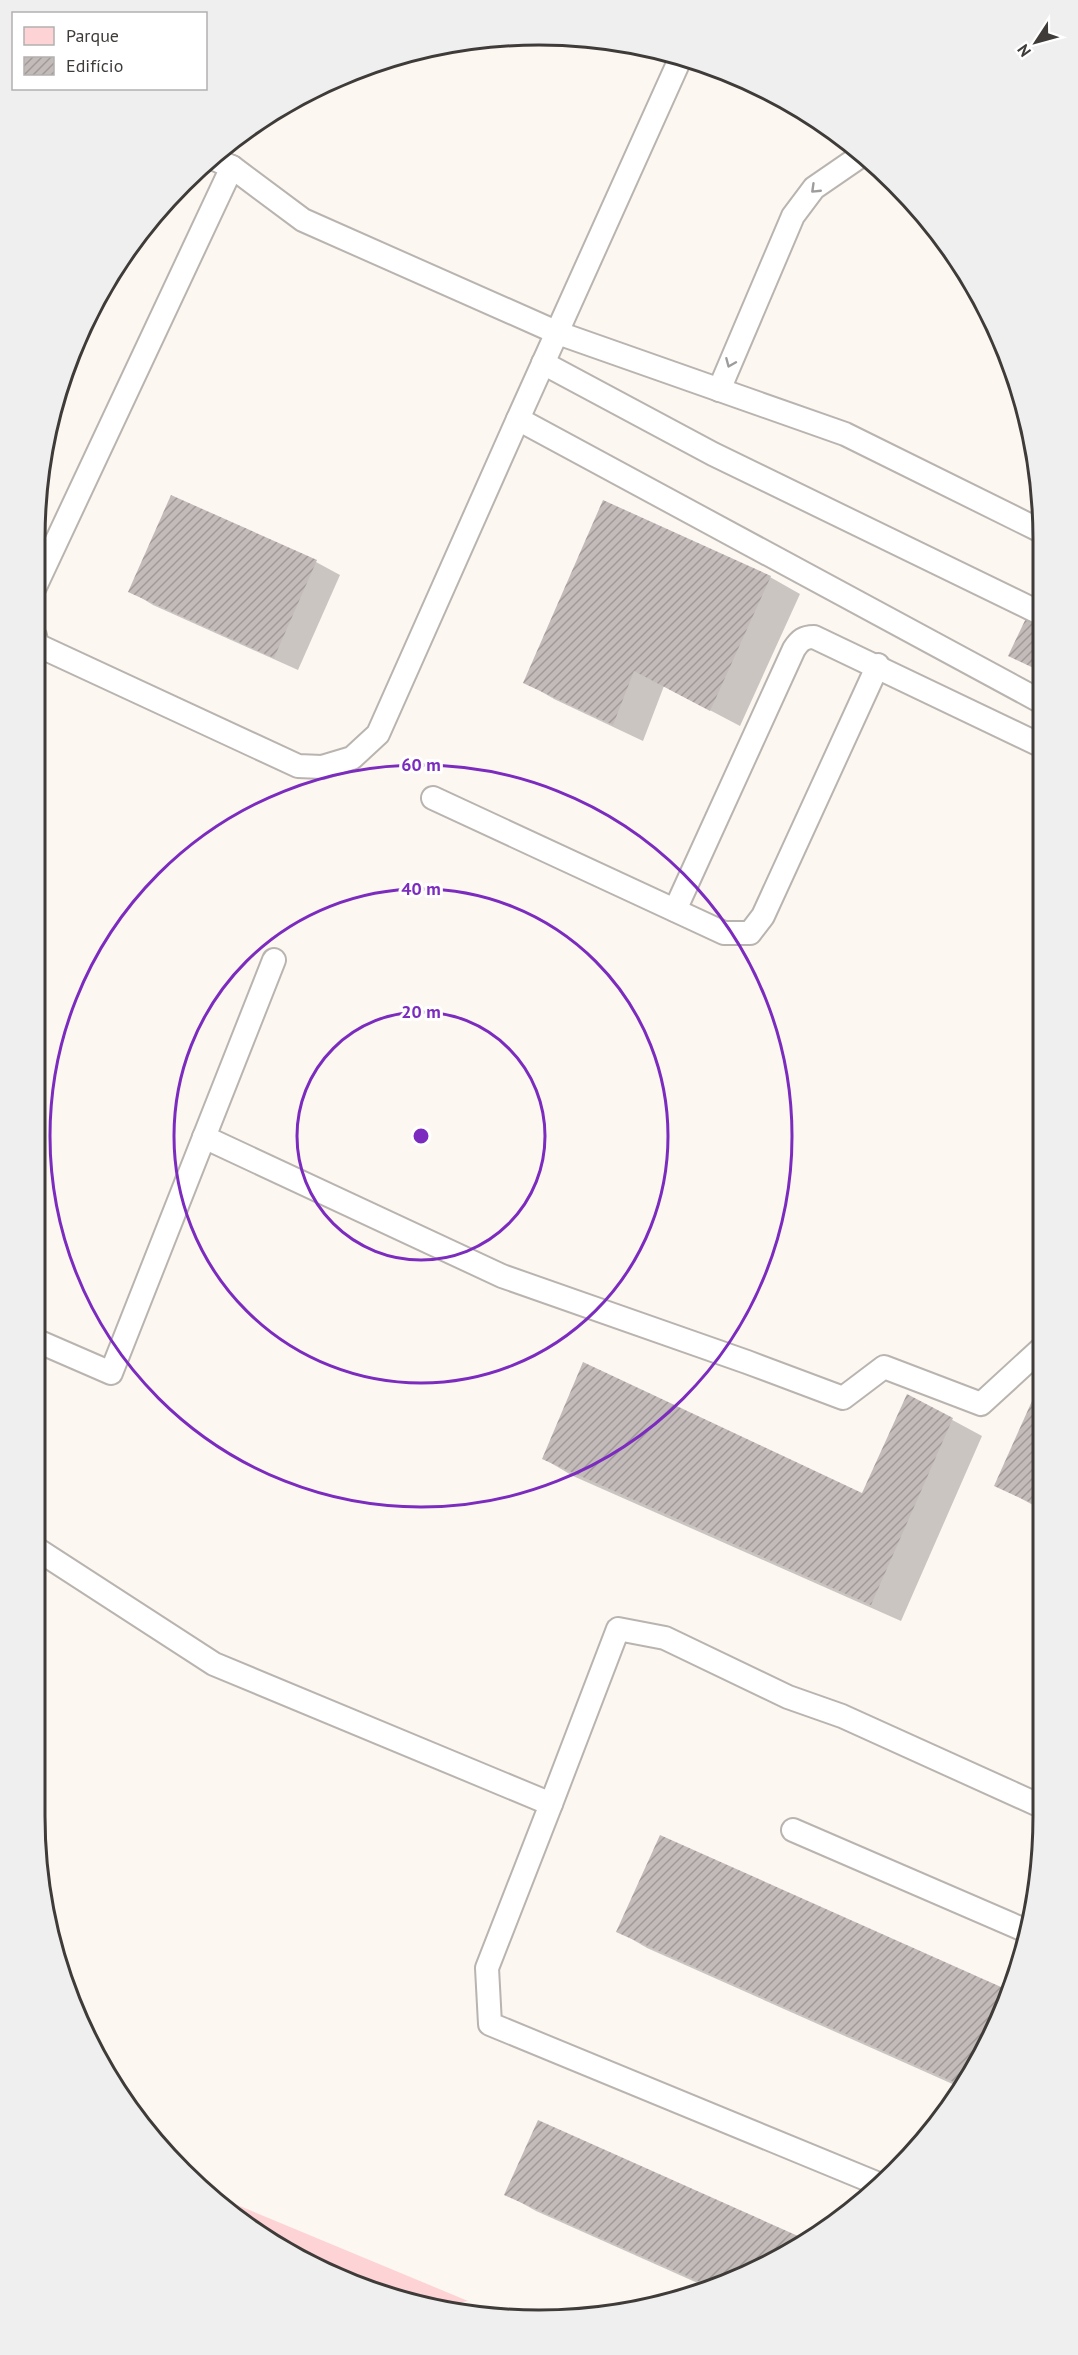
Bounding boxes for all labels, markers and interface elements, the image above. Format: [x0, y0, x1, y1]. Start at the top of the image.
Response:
legend [12, 12, 207, 90]
north arrow [1006, 12, 1066, 72]
text: Parque [66, 24, 119, 47]
text: N [1013, 41, 1035, 61]
text: Edifício [66, 54, 123, 77]
one-way arrow [812, 182, 822, 193]
one-way arrow [725, 357, 737, 368]
text: 60 m [401, 753, 441, 776]
text: 40 m [401, 877, 441, 900]
text: 20 m [401, 1000, 441, 1023]
centre of rings [411, 1126, 431, 1146]

